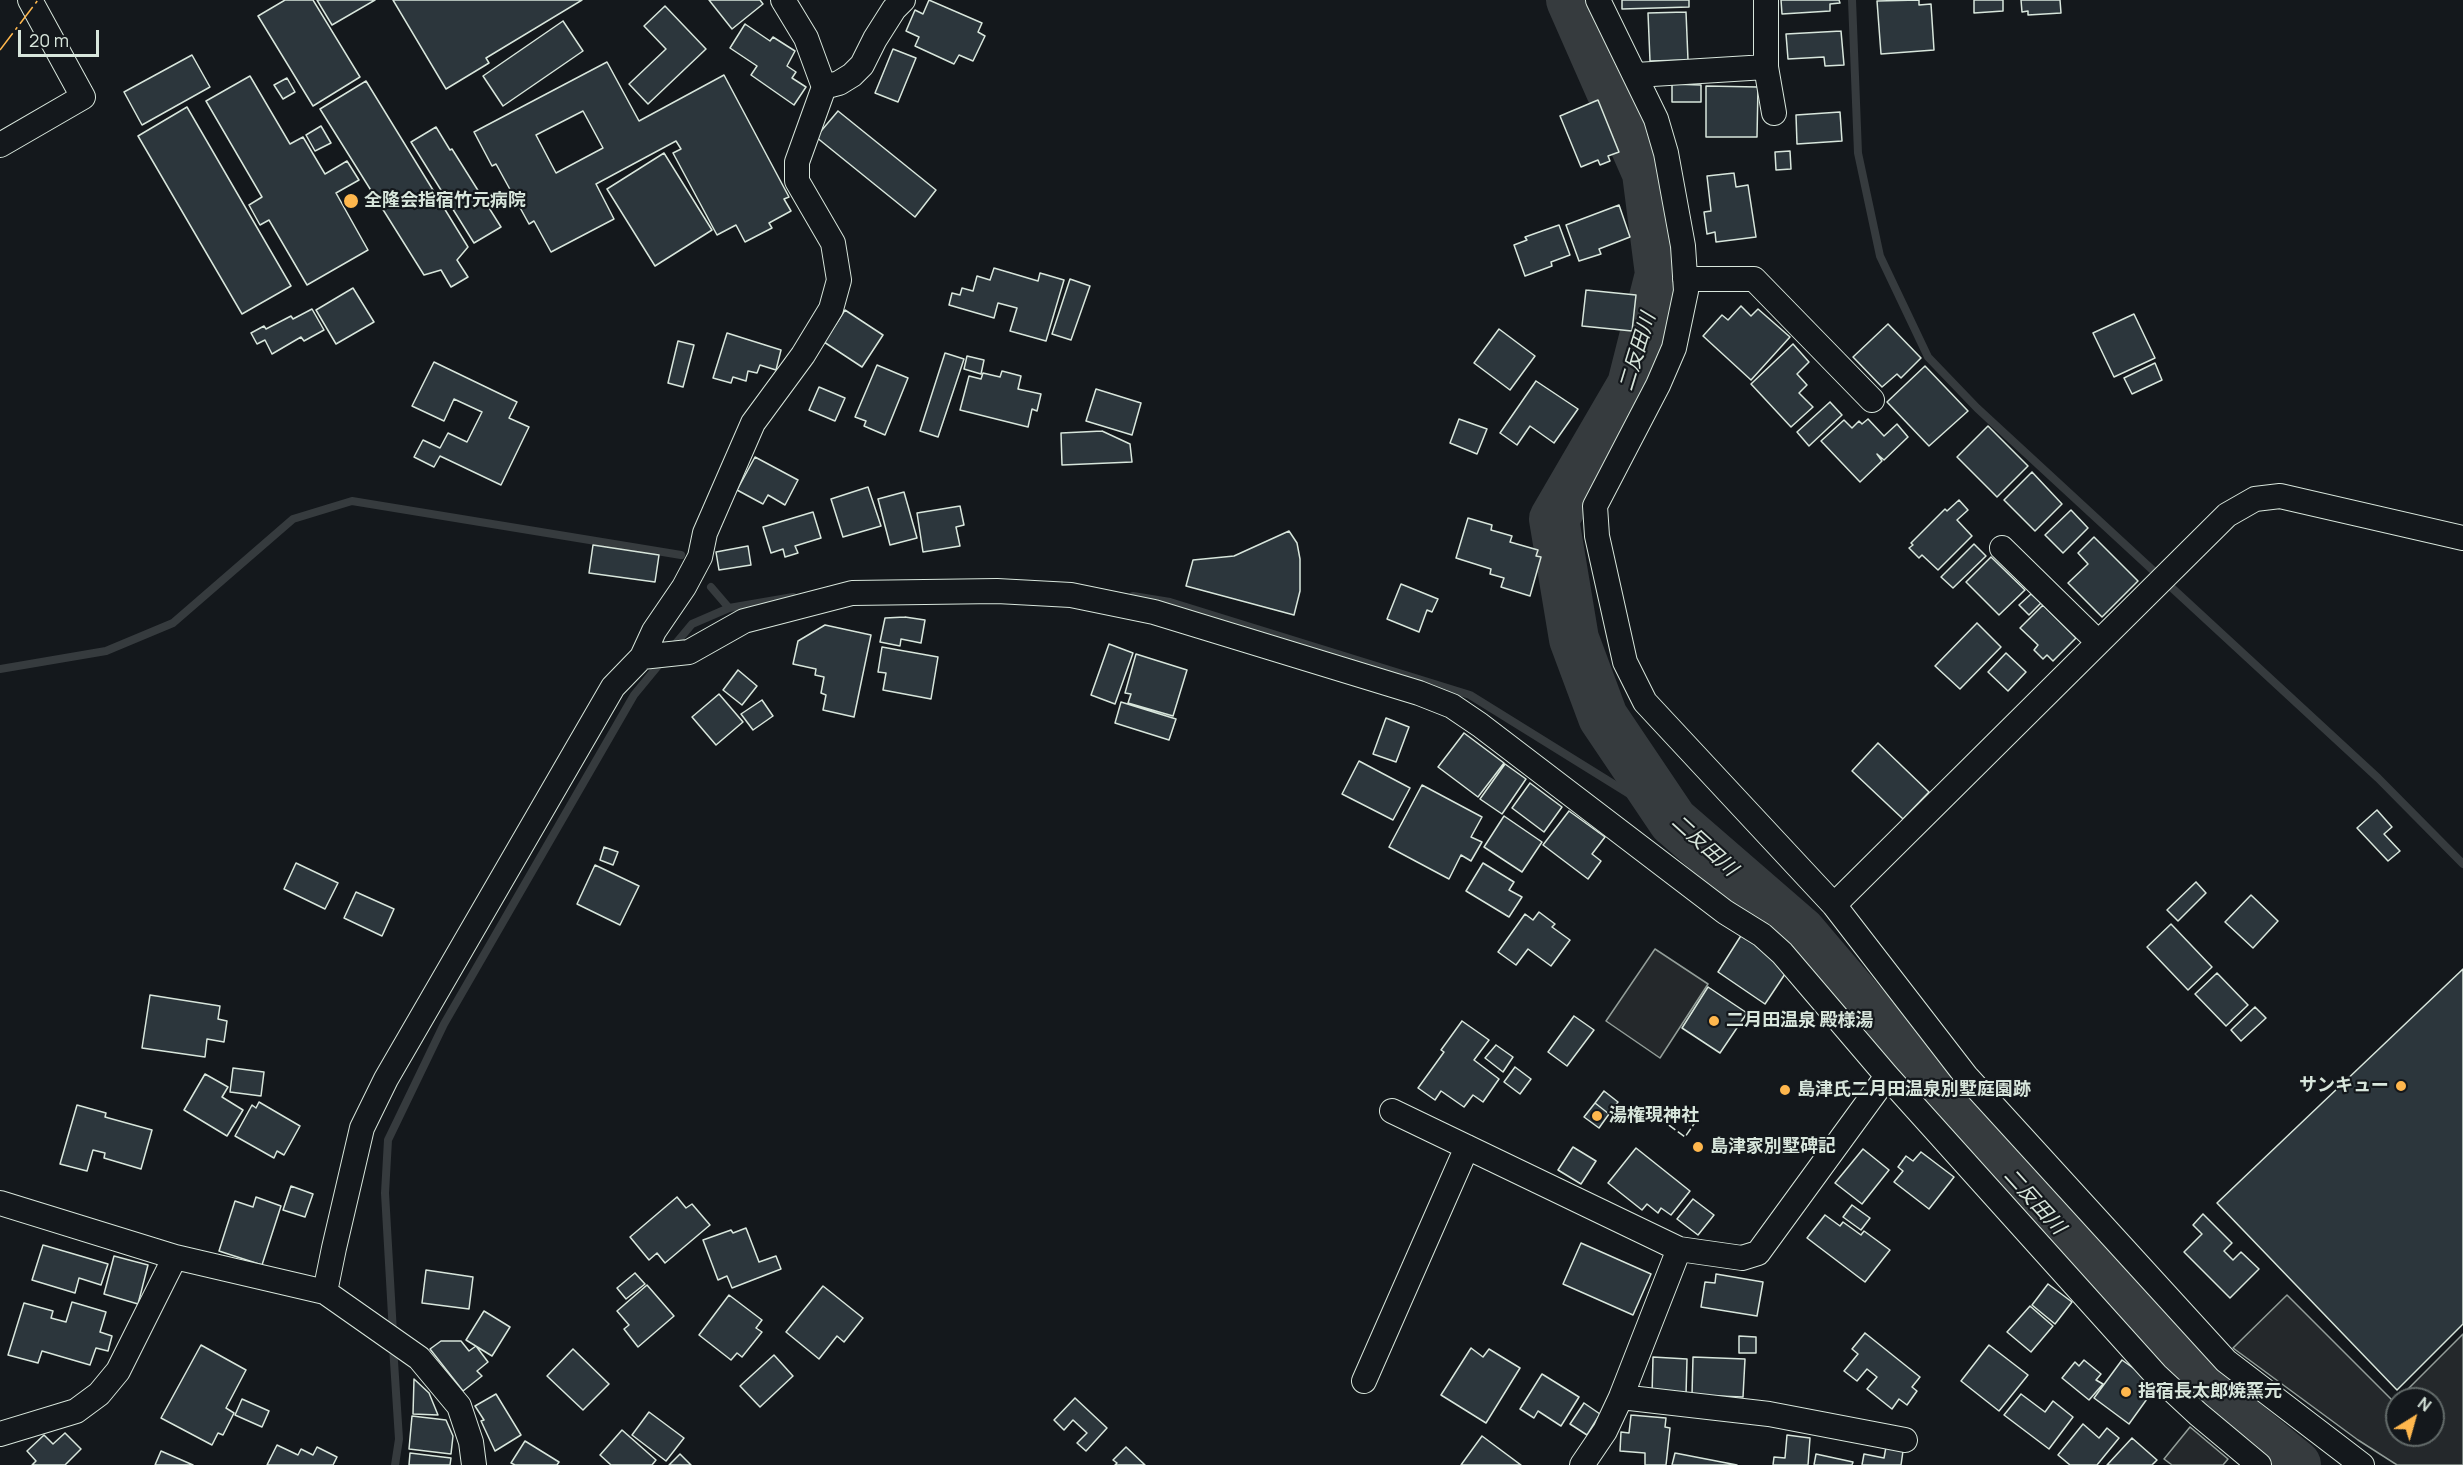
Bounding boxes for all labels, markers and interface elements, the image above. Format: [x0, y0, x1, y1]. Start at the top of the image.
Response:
scale bar [21, 18, 102, 56]
text: 20 m [29, 28, 69, 52]
place label: 全隆会指宿竹元病院 [364, 190, 526, 212]
marker: 全隆会指宿竹元病院 [342, 192, 360, 210]
water label: 二反田川 [1615, 310, 1661, 394]
water label: 二反田川 [1666, 810, 1742, 882]
place label: 二月田温泉 殿様湯 [1726, 1010, 1874, 1032]
marker: 二月田温泉 殿様湯 [1707, 1014, 1721, 1028]
place label: サンキュー [2299, 1075, 2389, 1097]
place label: 島津氏二月田温泉別墅庭園跡 [1797, 1079, 2031, 1101]
marker: サンキュー [2394, 1079, 2408, 1093]
marker: 島津氏二月田温泉別墅庭園跡 [1778, 1083, 1792, 1097]
place label: 湯権現神社 [1609, 1105, 1699, 1127]
marker: 湯権現神社 [1590, 1109, 1604, 1123]
place label: 島津家別墅碑記 [1710, 1136, 1836, 1158]
marker: 島津家別墅碑記 [1691, 1140, 1705, 1154]
water label: 二反田川 [1998, 1164, 2070, 1240]
place label: 指宿長太郎焼窯元 [2138, 1381, 2282, 1403]
marker: 指宿長太郎焼窯元 [2119, 1385, 2133, 1399]
north arrow [2385, 1387, 2445, 1447]
text: N [2413, 1392, 2436, 1416]

